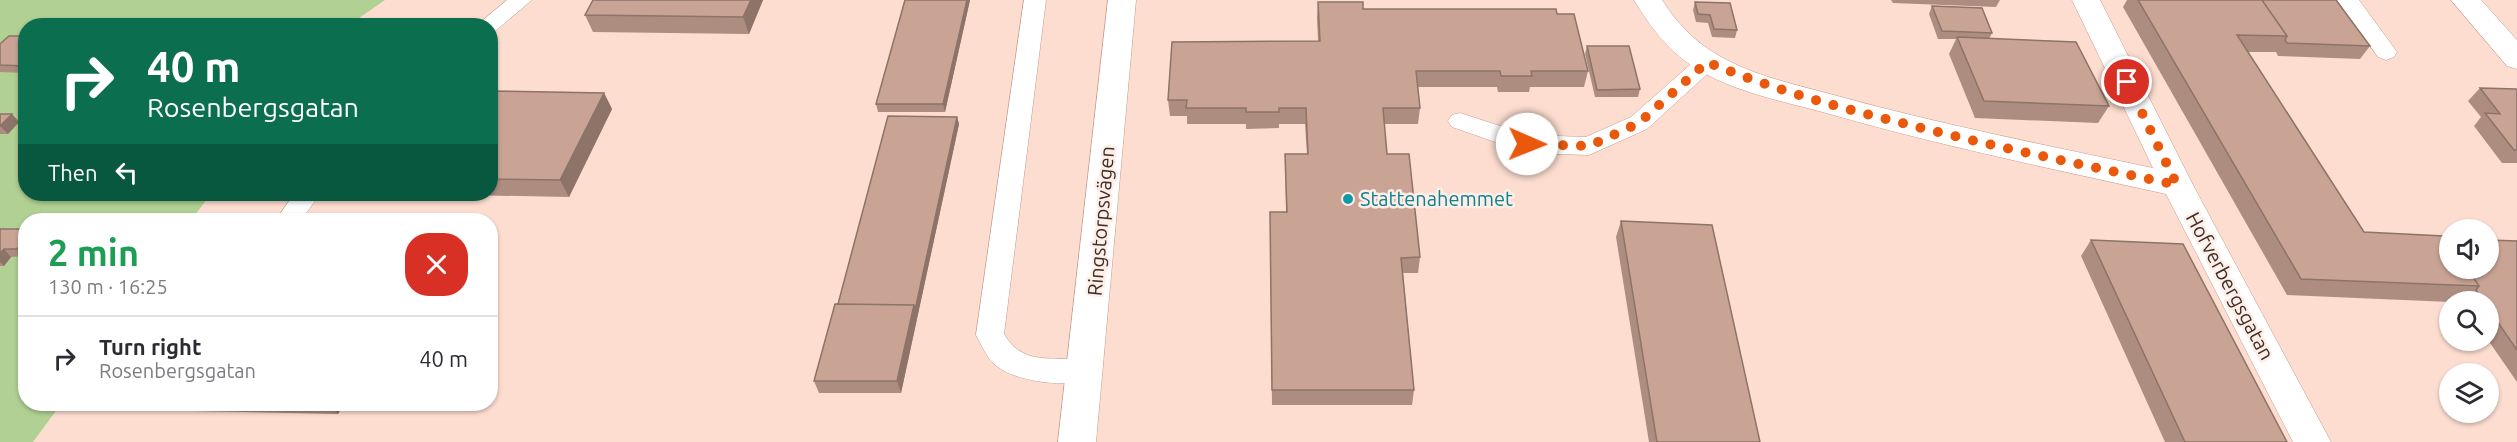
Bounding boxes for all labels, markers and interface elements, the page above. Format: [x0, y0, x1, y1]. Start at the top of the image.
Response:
icon: right [48, 42, 126, 120]
text: 40 m [147, 43, 241, 90]
pin [2101, 56, 2152, 107]
icon: arrive [2110, 65, 2143, 98]
text: Rosenbergsgatan [147, 92, 359, 122]
position arrow [1495, 112, 1559, 176]
street label: Ringstorpsvägen [1082, 145, 1119, 297]
icon: left [110, 156, 143, 189]
text: Then [48, 160, 98, 185]
place label: Stattenahemmet [1360, 187, 1513, 210]
marker: Stattenahemmet [1341, 192, 1355, 206]
street label: Hofverbergsgatan [2182, 208, 2279, 363]
map controls [2439, 219, 2499, 423]
button: sound [2439, 219, 2499, 279]
text: 2 min [48, 232, 139, 273]
button: close [405, 233, 468, 296]
text: 130 m · 16:25 [48, 275, 168, 298]
button: search [2439, 291, 2499, 351]
text: Turn right [99, 334, 201, 359]
icon: right [48, 342, 81, 375]
text: 40 m [419, 346, 468, 371]
text: Rosenbergsgatan [99, 359, 256, 382]
button: layers [2439, 363, 2499, 423]

